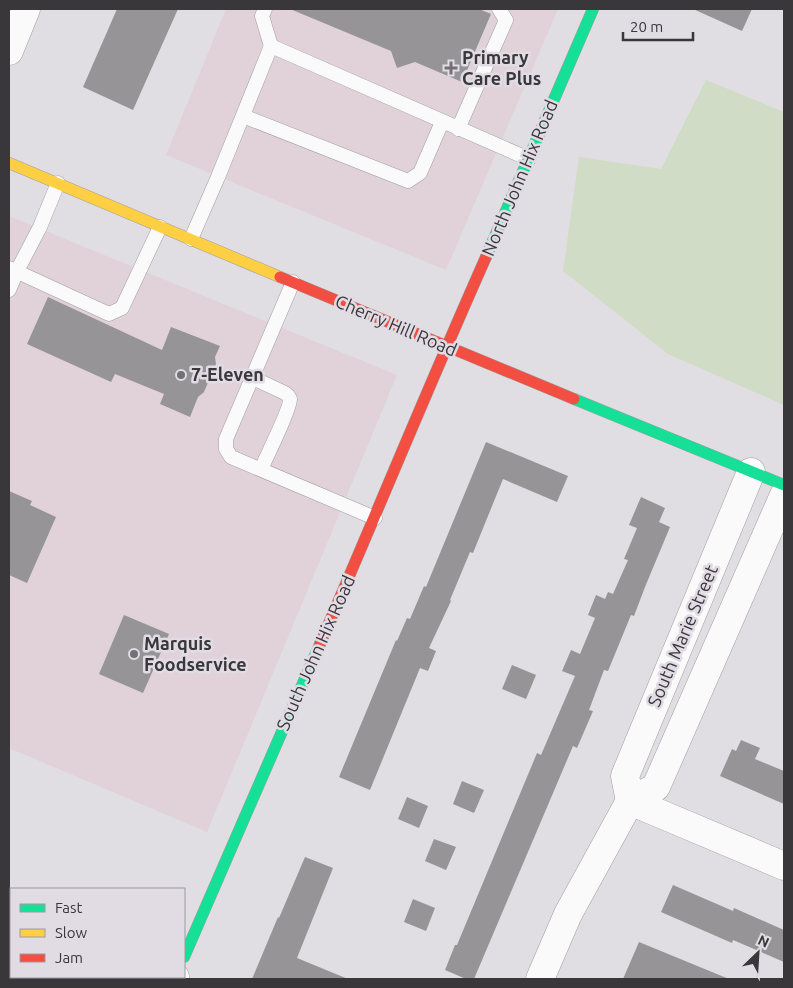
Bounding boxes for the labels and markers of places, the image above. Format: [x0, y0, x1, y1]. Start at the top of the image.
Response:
place label: Primary Care Plus [462, 47, 541, 88]
marker: Primary Care Plus [444, 61, 458, 75]
place label: 7-Eleven [191, 364, 264, 384]
marker: 7-Eleven [175, 369, 187, 381]
place label: Marquis Foodservice [144, 633, 247, 674]
marker: Marquis Foodservice [128, 648, 140, 660]

